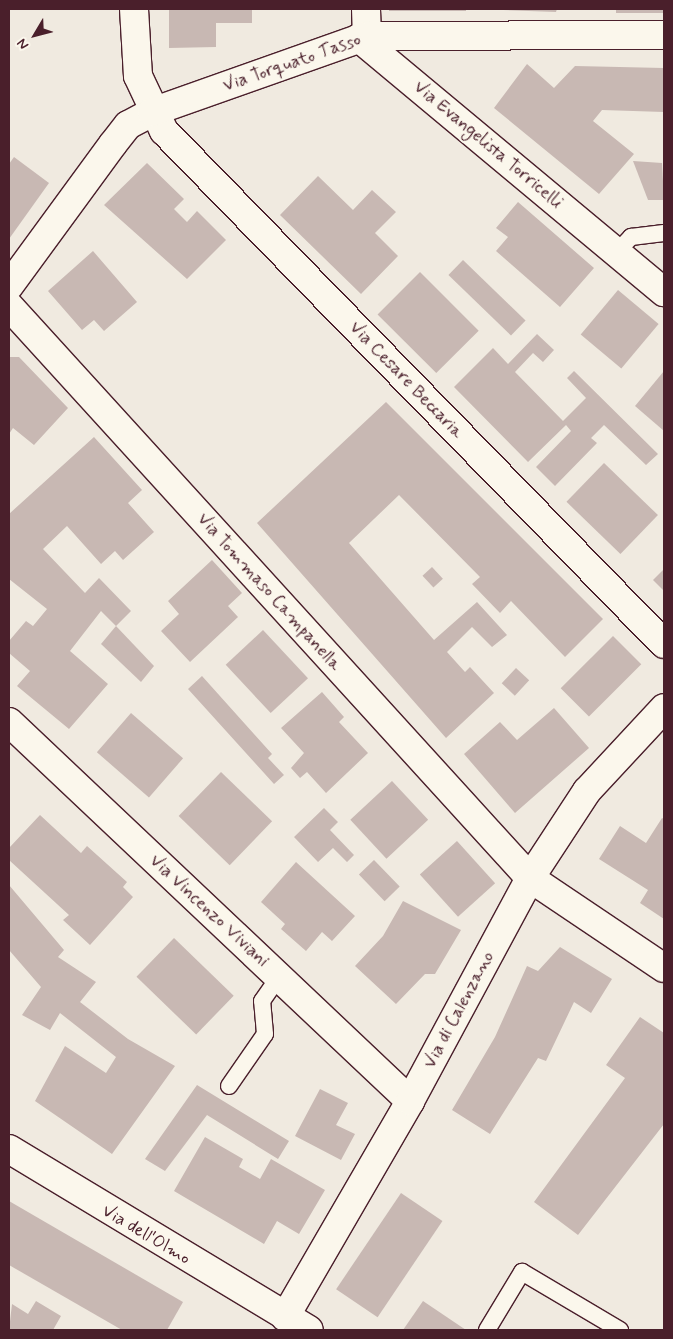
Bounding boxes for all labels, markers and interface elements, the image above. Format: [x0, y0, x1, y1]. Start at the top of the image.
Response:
north arrow [10, 10, 60, 60]
street label: Via Torquato Tasso [221, 30, 363, 96]
text: N [13, 35, 33, 53]
street label: Via Evangelista Torricelli [409, 76, 567, 214]
street label: Via Cesare Beccaria [345, 317, 467, 443]
street label: Via Tommaso Campanella [194, 511, 344, 673]
street label: Via Vincenzo Viviani [144, 849, 274, 973]
street label: Via di Calenzano [418, 946, 500, 1074]
street label: Via dell'Olmo [98, 1200, 194, 1270]

